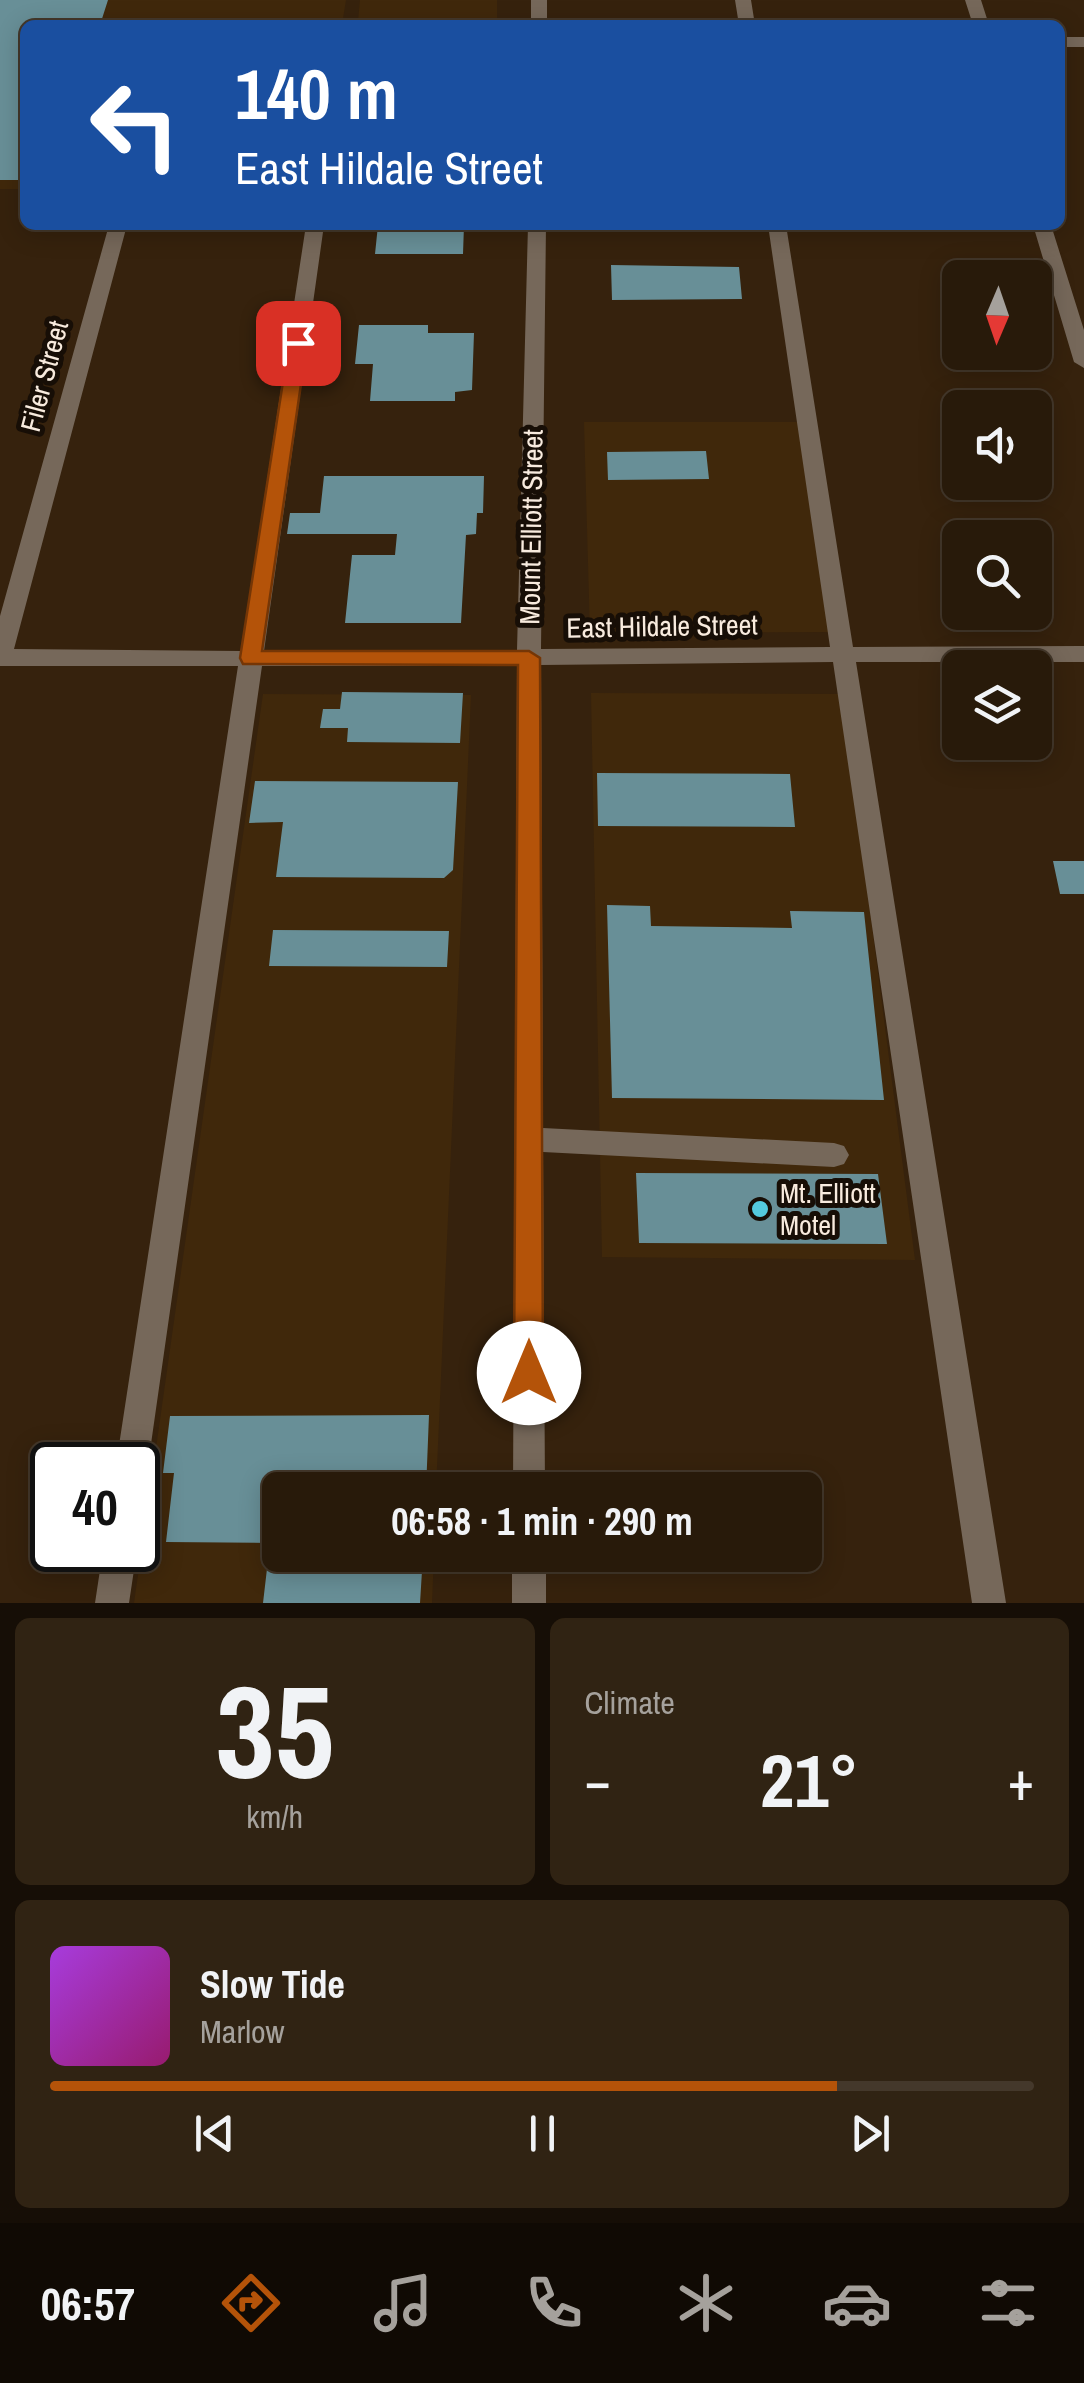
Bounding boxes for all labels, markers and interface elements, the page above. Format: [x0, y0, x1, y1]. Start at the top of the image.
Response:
text: 140 m [235, 47, 398, 141]
icon: left [70, 60, 200, 190]
text: East Hildale Street [235, 137, 543, 198]
north arrow [942, 260, 1052, 370]
map controls [942, 260, 1052, 760]
pin [256, 301, 341, 386]
street label: Filer Street [11, 316, 77, 436]
icon: arrive [271, 316, 326, 371]
button: sound [942, 390, 1052, 500]
street label: Mount Elliott Street [510, 429, 552, 625]
button: search [942, 520, 1052, 630]
street label: East Hildale Street [566, 605, 758, 647]
button: layers [942, 650, 1052, 760]
place label: Mt. Elliott Motel [780, 1174, 876, 1244]
marker: Mt. Elliott Motel [749, 1198, 771, 1220]
position arrow [477, 1321, 581, 1425]
speed limit sign: 40 [30, 1442, 160, 1572]
text: 06:58 · 1 min · 290 m [391, 1496, 693, 1547]
text: 35 [215, 1642, 334, 1818]
text: Climate [585, 1681, 675, 1724]
text: 21° [760, 1729, 858, 1830]
text: − [585, 1743, 611, 1817]
text: + [1008, 1743, 1034, 1817]
text: km/h [246, 1795, 303, 1838]
text: Slow Tide [200, 1959, 345, 2010]
text: Marlow [200, 2010, 285, 2053]
icon: previous [187, 2106, 242, 2161]
icon: pause [515, 2106, 570, 2161]
icon: next [843, 2106, 898, 2161]
icon: directions [216, 2268, 286, 2338]
icon: music [368, 2268, 438, 2338]
icon: phone [519, 2268, 589, 2338]
icon: climate [671, 2268, 741, 2338]
icon: car [822, 2268, 892, 2338]
icon: filters [973, 2268, 1043, 2338]
text: 06:57 [41, 2273, 135, 2334]

